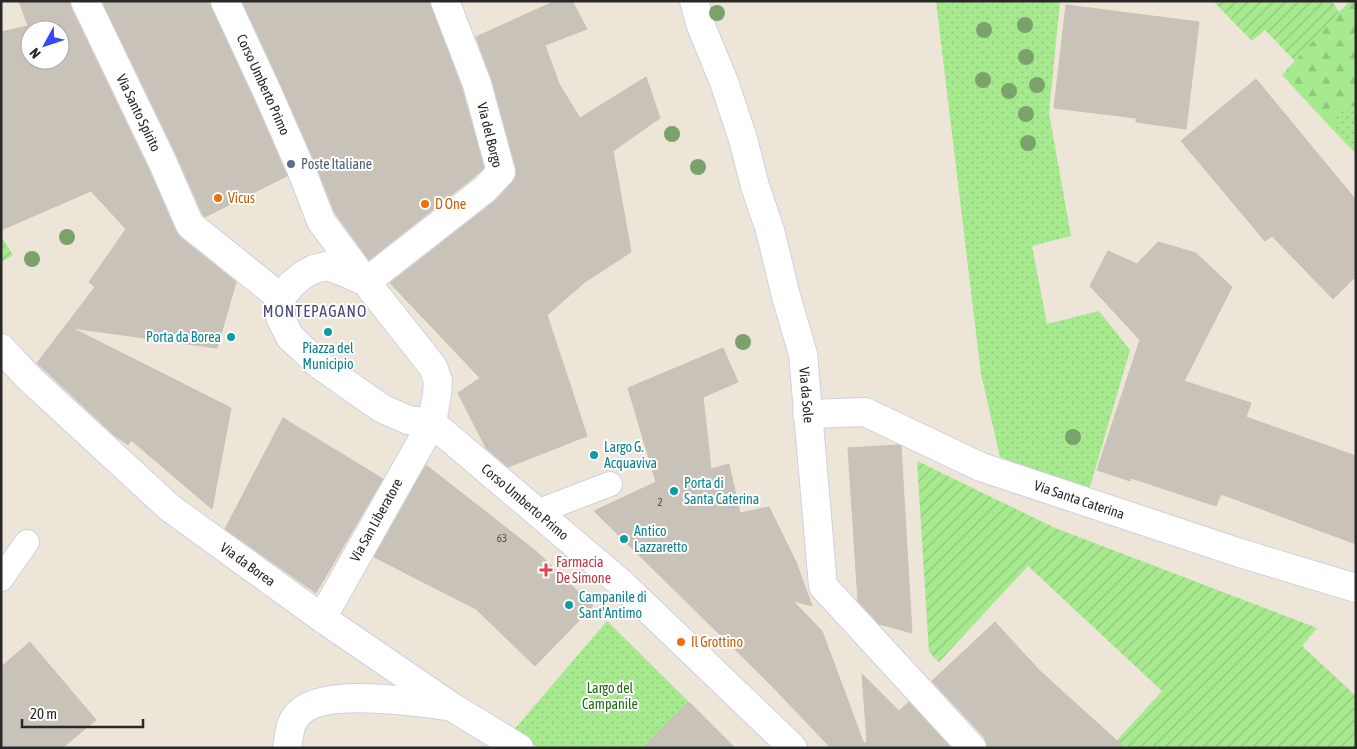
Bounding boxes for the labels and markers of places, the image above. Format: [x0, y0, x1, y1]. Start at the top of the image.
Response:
place label: Poste Italiane [301, 156, 372, 172]
marker: Poste Italiane [285, 158, 297, 170]
place label: Vicus [228, 190, 255, 206]
marker: Vicus [212, 192, 224, 204]
place label: D One [435, 196, 466, 212]
marker: D One [419, 198, 431, 210]
marker: Piazza del Municipio [322, 326, 334, 338]
place label: Porta da Borea [146, 329, 221, 345]
marker: Porta da Borea [225, 331, 237, 343]
place label: Piazza del Municipio [302, 340, 354, 372]
place label: Largo G. Acquaviva [604, 439, 657, 471]
marker: Largo G. Acquaviva [588, 449, 600, 461]
place label: Porta di Santa Caterina [684, 475, 759, 507]
marker: Porta di Santa Caterina [668, 485, 680, 497]
place label: Antico Lazzaretto [634, 523, 688, 555]
marker: Antico Lazzaretto [618, 533, 630, 545]
place label: Farmacia De Simone [556, 554, 611, 586]
marker: Farmacia De Simone [540, 564, 552, 576]
place label: Campanile di Sant'Antimo [579, 589, 647, 621]
marker: Campanile di Sant'Antimo [563, 599, 575, 611]
place label: Il Grottino [691, 634, 743, 650]
marker: Il Grottino [675, 636, 687, 648]

